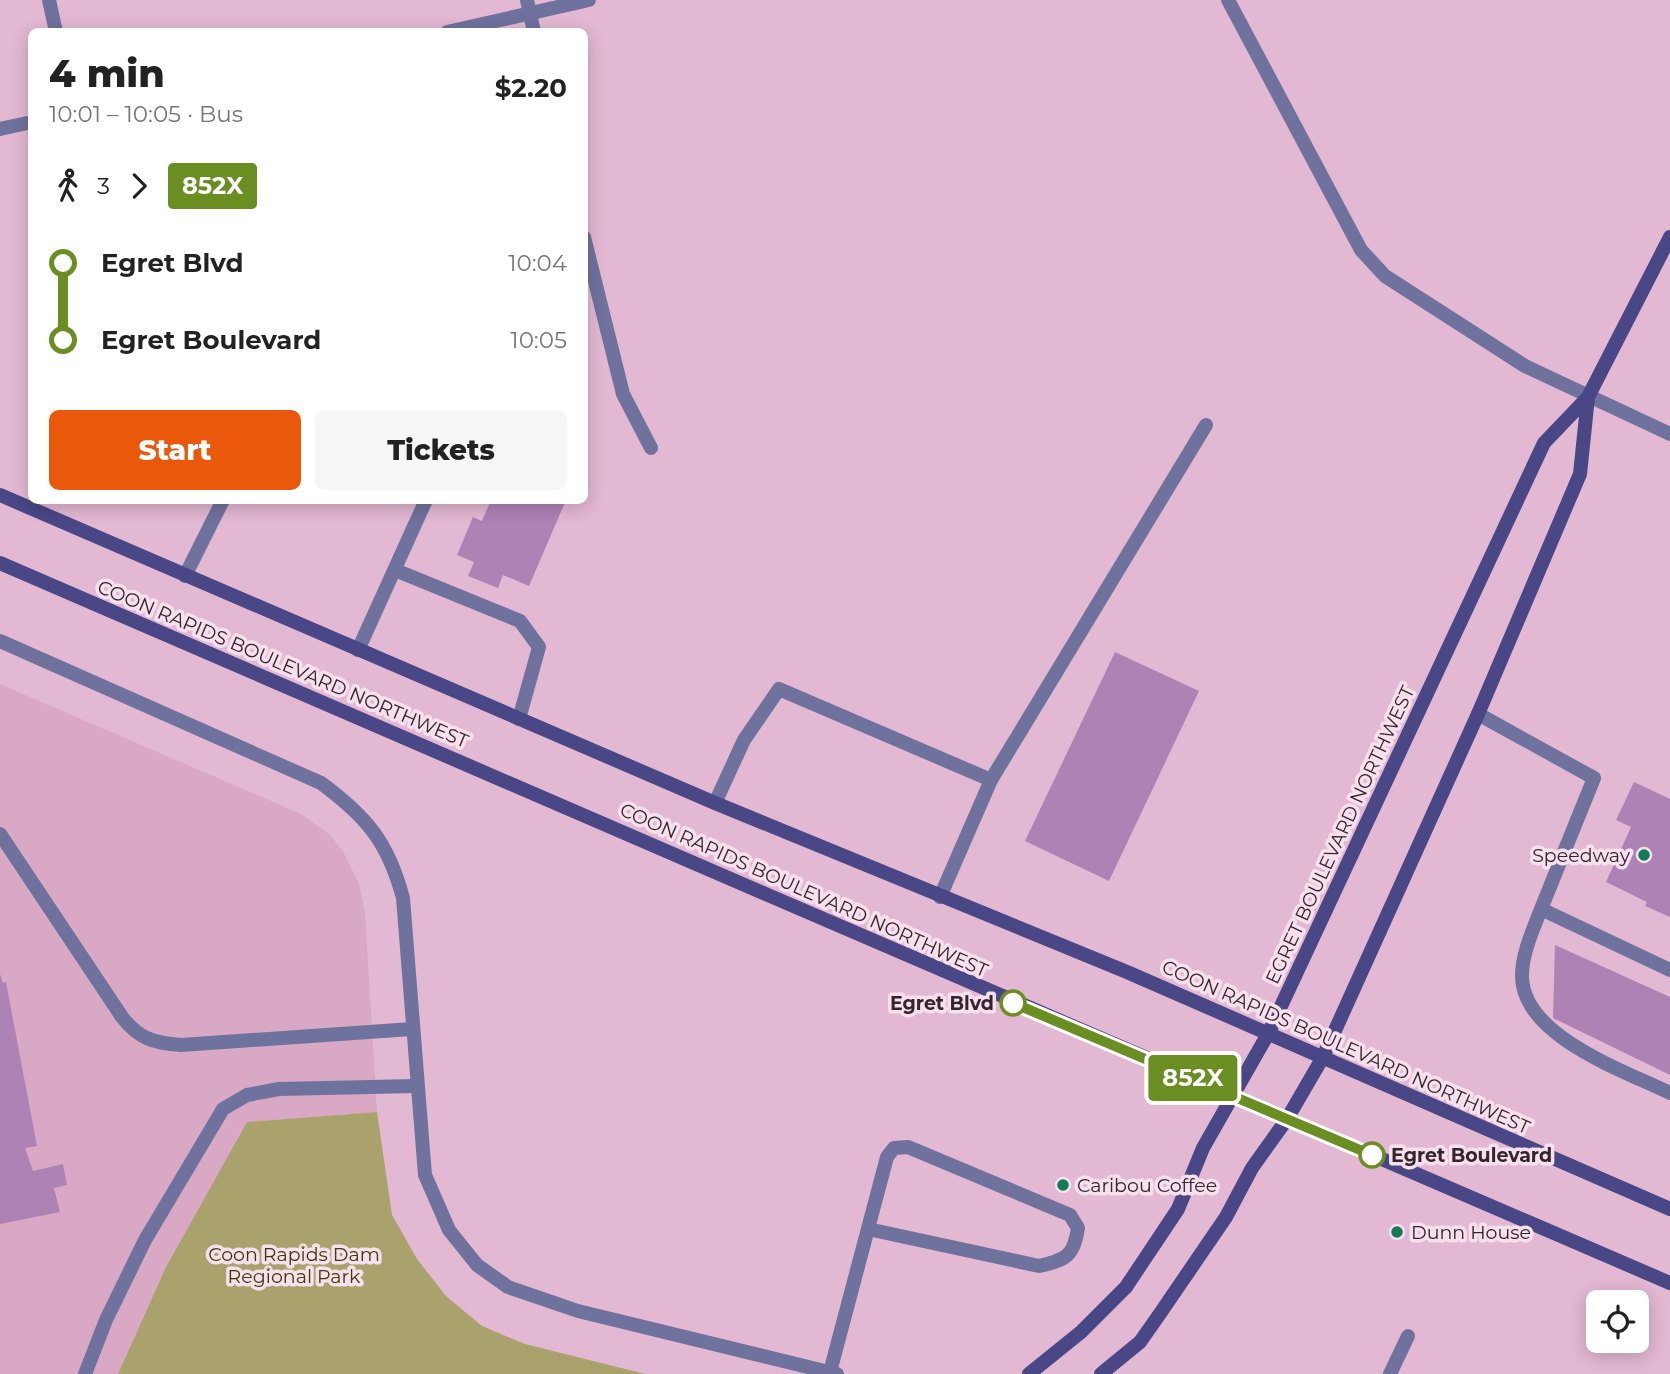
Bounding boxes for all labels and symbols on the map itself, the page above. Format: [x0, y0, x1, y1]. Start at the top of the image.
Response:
street label: COON RAPIDS BOULEVARD NORTHWEST [94, 575, 472, 753]
street label: EGRET BOULEVARD NORTHWEST [1261, 682, 1419, 988]
street label: COON RAPIDS BOULEVARD NORTHWEST [616, 798, 992, 982]
place label: Speedway [1532, 844, 1631, 867]
marker: Speedway [1636, 847, 1652, 863]
street label: COON RAPIDS BOULEVARD NORTHWEST [1158, 955, 1534, 1139]
marker: Egret Blvd [1000, 990, 1026, 1016]
place label: Egret Blvd [890, 992, 994, 1015]
line badge: 852X [1144, 1055, 1242, 1101]
marker: Egret Boulevard [1359, 1142, 1385, 1168]
place label: Egret Boulevard [1391, 1144, 1552, 1167]
place label: Caribou Coffee [1077, 1174, 1217, 1197]
marker: Caribou Coffee [1055, 1177, 1071, 1193]
place label: Dunn House [1411, 1221, 1531, 1244]
marker: Dunn House [1389, 1224, 1405, 1240]
park label: Coon Rapids Dam Regional Park [208, 1243, 380, 1288]

